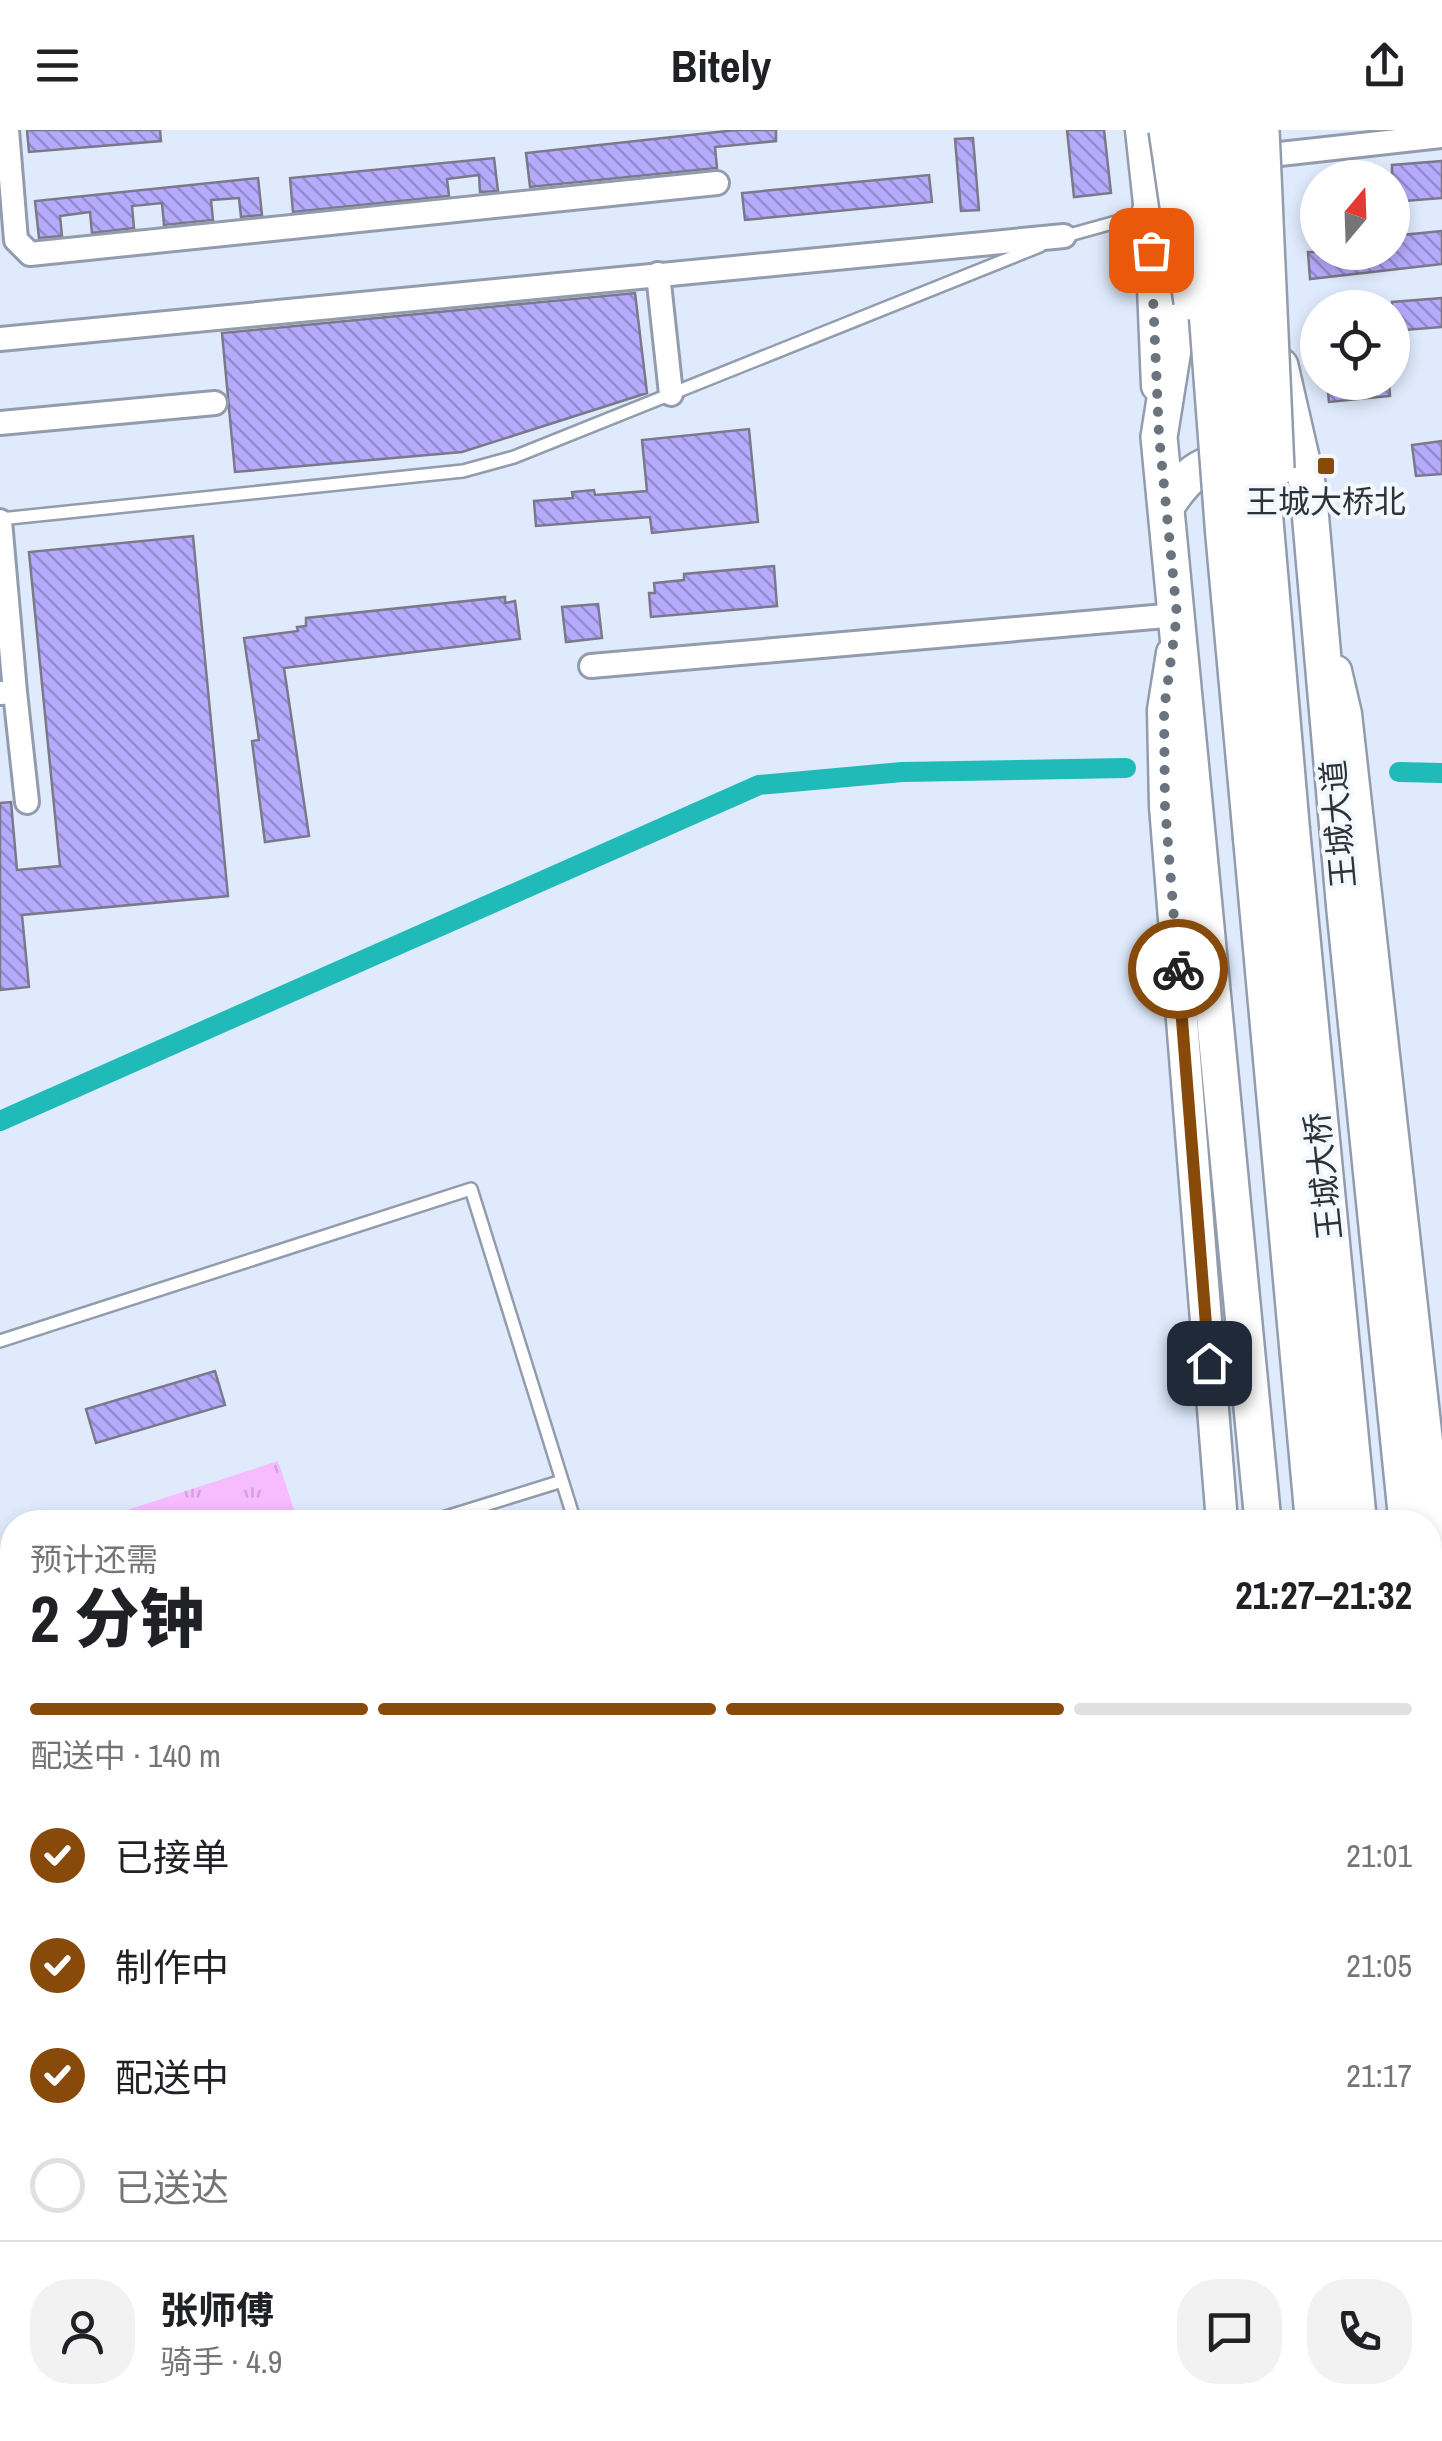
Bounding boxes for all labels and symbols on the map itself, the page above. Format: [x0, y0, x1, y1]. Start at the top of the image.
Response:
north arrow [1300, 160, 1410, 270]
pin [1109, 208, 1194, 293]
marker: 王城大桥北 [1315, 455, 1337, 477]
place label: 王城大桥北 [1246, 480, 1406, 523]
street label: 王城大道 [1311, 758, 1365, 890]
courier [1128, 919, 1228, 1019]
street label: 王城大桥 [1295, 1110, 1351, 1242]
pin [1167, 1321, 1252, 1406]

